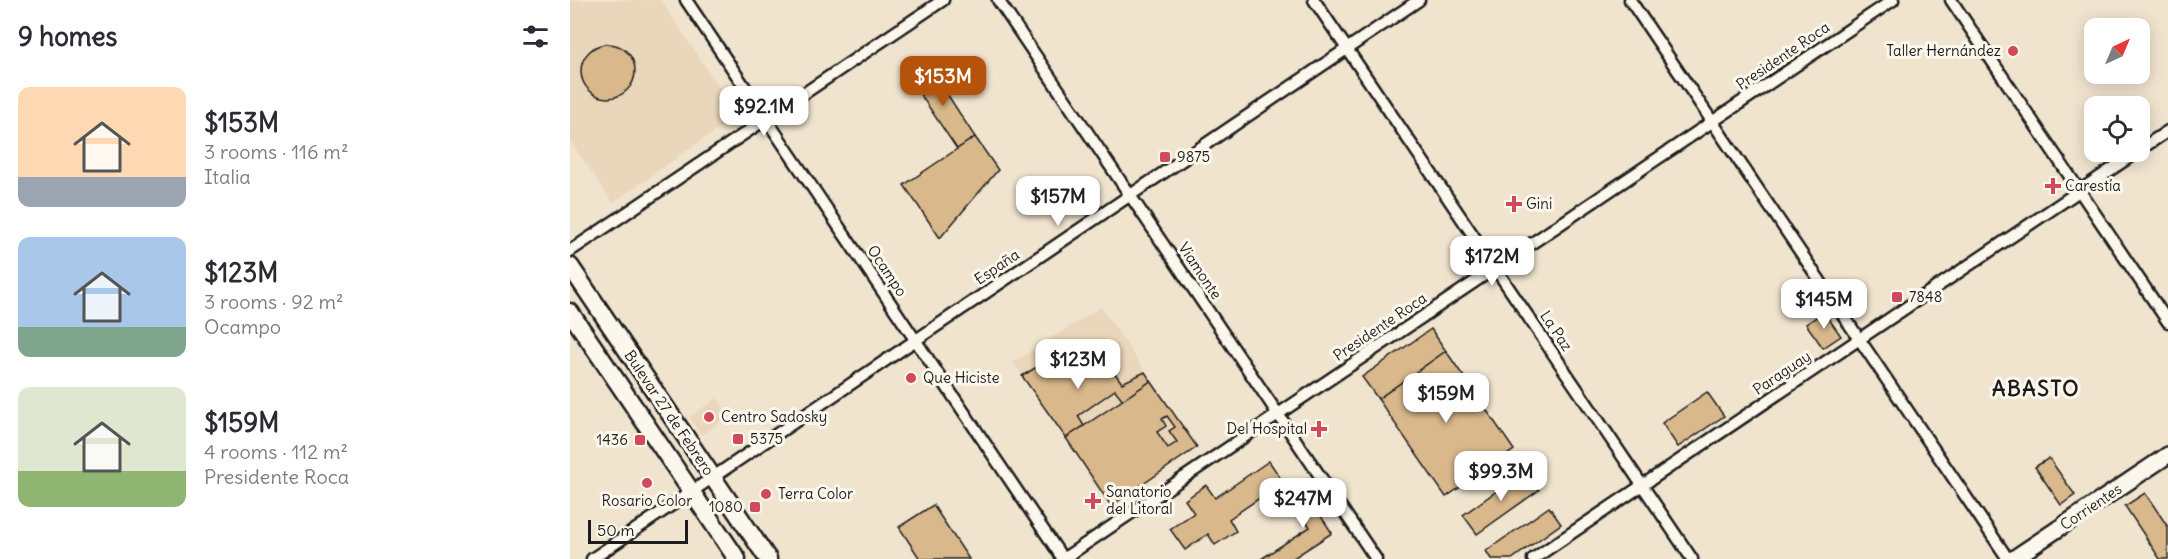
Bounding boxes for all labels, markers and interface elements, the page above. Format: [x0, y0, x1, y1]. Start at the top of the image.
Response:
street label: Presidente Roca [1732, 17, 1833, 94]
north arrow [2084, 18, 2150, 84]
map controls [2084, 18, 2150, 162]
text: 9 homes [18, 20, 117, 53]
icon: filters [519, 20, 552, 53]
place label: Taller Hernández [1886, 41, 2001, 60]
marker: Taller Hernández [2006, 44, 2020, 58]
pin: $153M [901, 56, 985, 107]
text: $153M [914, 63, 972, 88]
pin: $92.1M [715, 86, 813, 137]
text: $92.1M [733, 93, 795, 118]
button: locate [2084, 96, 2150, 162]
text: $153M [204, 106, 279, 139]
icon: home [66, 111, 138, 183]
text: 3 rooms · 116 m² [204, 139, 348, 164]
place label: 9875 [1177, 147, 1210, 166]
marker: 9875 [1158, 150, 1172, 164]
text: Italia [204, 164, 251, 189]
pin: $157M [1016, 176, 1100, 227]
place label: Carestía [2065, 176, 2121, 195]
marker: Carestía [2046, 179, 2060, 193]
text: $157M [1030, 183, 1086, 208]
place label: Gini [1526, 194, 1552, 213]
marker: Gini [1507, 197, 1521, 211]
pin: $172M [1450, 236, 1534, 287]
street label: Viamonte [1175, 239, 1226, 303]
street label: Ocampo [863, 241, 911, 300]
text: $172M [1464, 243, 1520, 268]
street label: España [971, 244, 1023, 288]
text: $123M [204, 256, 278, 289]
icon: home [66, 261, 138, 333]
pin: $145M [1782, 279, 1866, 330]
text: $145M [1795, 286, 1853, 311]
place label: 7848 [1909, 287, 1942, 306]
street label: Presidente Roca [1329, 288, 1430, 365]
text: 3 rooms · 92 m² [204, 289, 343, 314]
marker: 7848 [1890, 290, 1904, 304]
street label: La Paz [1536, 307, 1577, 355]
text: Ocampo [204, 314, 281, 339]
pin: $123M [1036, 339, 1120, 390]
street label: Bulevar 27 de Febrero [620, 346, 718, 479]
text: $123M [1049, 346, 1107, 371]
street label: Paraguay [1749, 346, 1814, 399]
place label: Que Hiciste [923, 368, 1000, 387]
marker: Que Hiciste [904, 371, 918, 385]
pin: $159M [1404, 373, 1488, 424]
district label: ABASTO [1992, 375, 2080, 402]
text: $159M [1417, 380, 1475, 405]
text: $159M [204, 406, 279, 439]
place label: Centro Sadosky [721, 407, 827, 426]
marker: Centro Sadosky [702, 410, 716, 424]
icon: home [66, 411, 138, 483]
place label: Del Hospital [1226, 419, 1307, 438]
marker: Del Hospital [1312, 422, 1326, 436]
place label: 5375 [750, 429, 783, 448]
place label: 1436 [596, 430, 628, 449]
marker: 5375 [731, 432, 745, 446]
marker: 1436 [633, 433, 647, 447]
text: 4 rooms · 112 m² [204, 439, 348, 464]
pin: $99.3M [1452, 451, 1550, 502]
text: $99.3M [1468, 458, 1534, 483]
text: Presidente Roca [204, 464, 349, 489]
marker: Rosario Color [640, 476, 654, 490]
pin: $247M [1261, 478, 1345, 529]
street label: Corrientes [2056, 479, 2125, 534]
place label: Sanatorio del Litoral [1106, 482, 1173, 518]
place label: Terra Color [778, 484, 853, 503]
text: $247M [1273, 485, 1333, 510]
marker: Terra Color [759, 487, 773, 501]
place label: Rosario Color [602, 491, 692, 510]
marker: Sanatorio del Litoral [1084, 492, 1102, 510]
place label: 1080 [709, 497, 743, 516]
marker: 1080 [748, 500, 762, 514]
scale bar [588, 517, 688, 544]
text: 50 m [597, 520, 635, 540]

